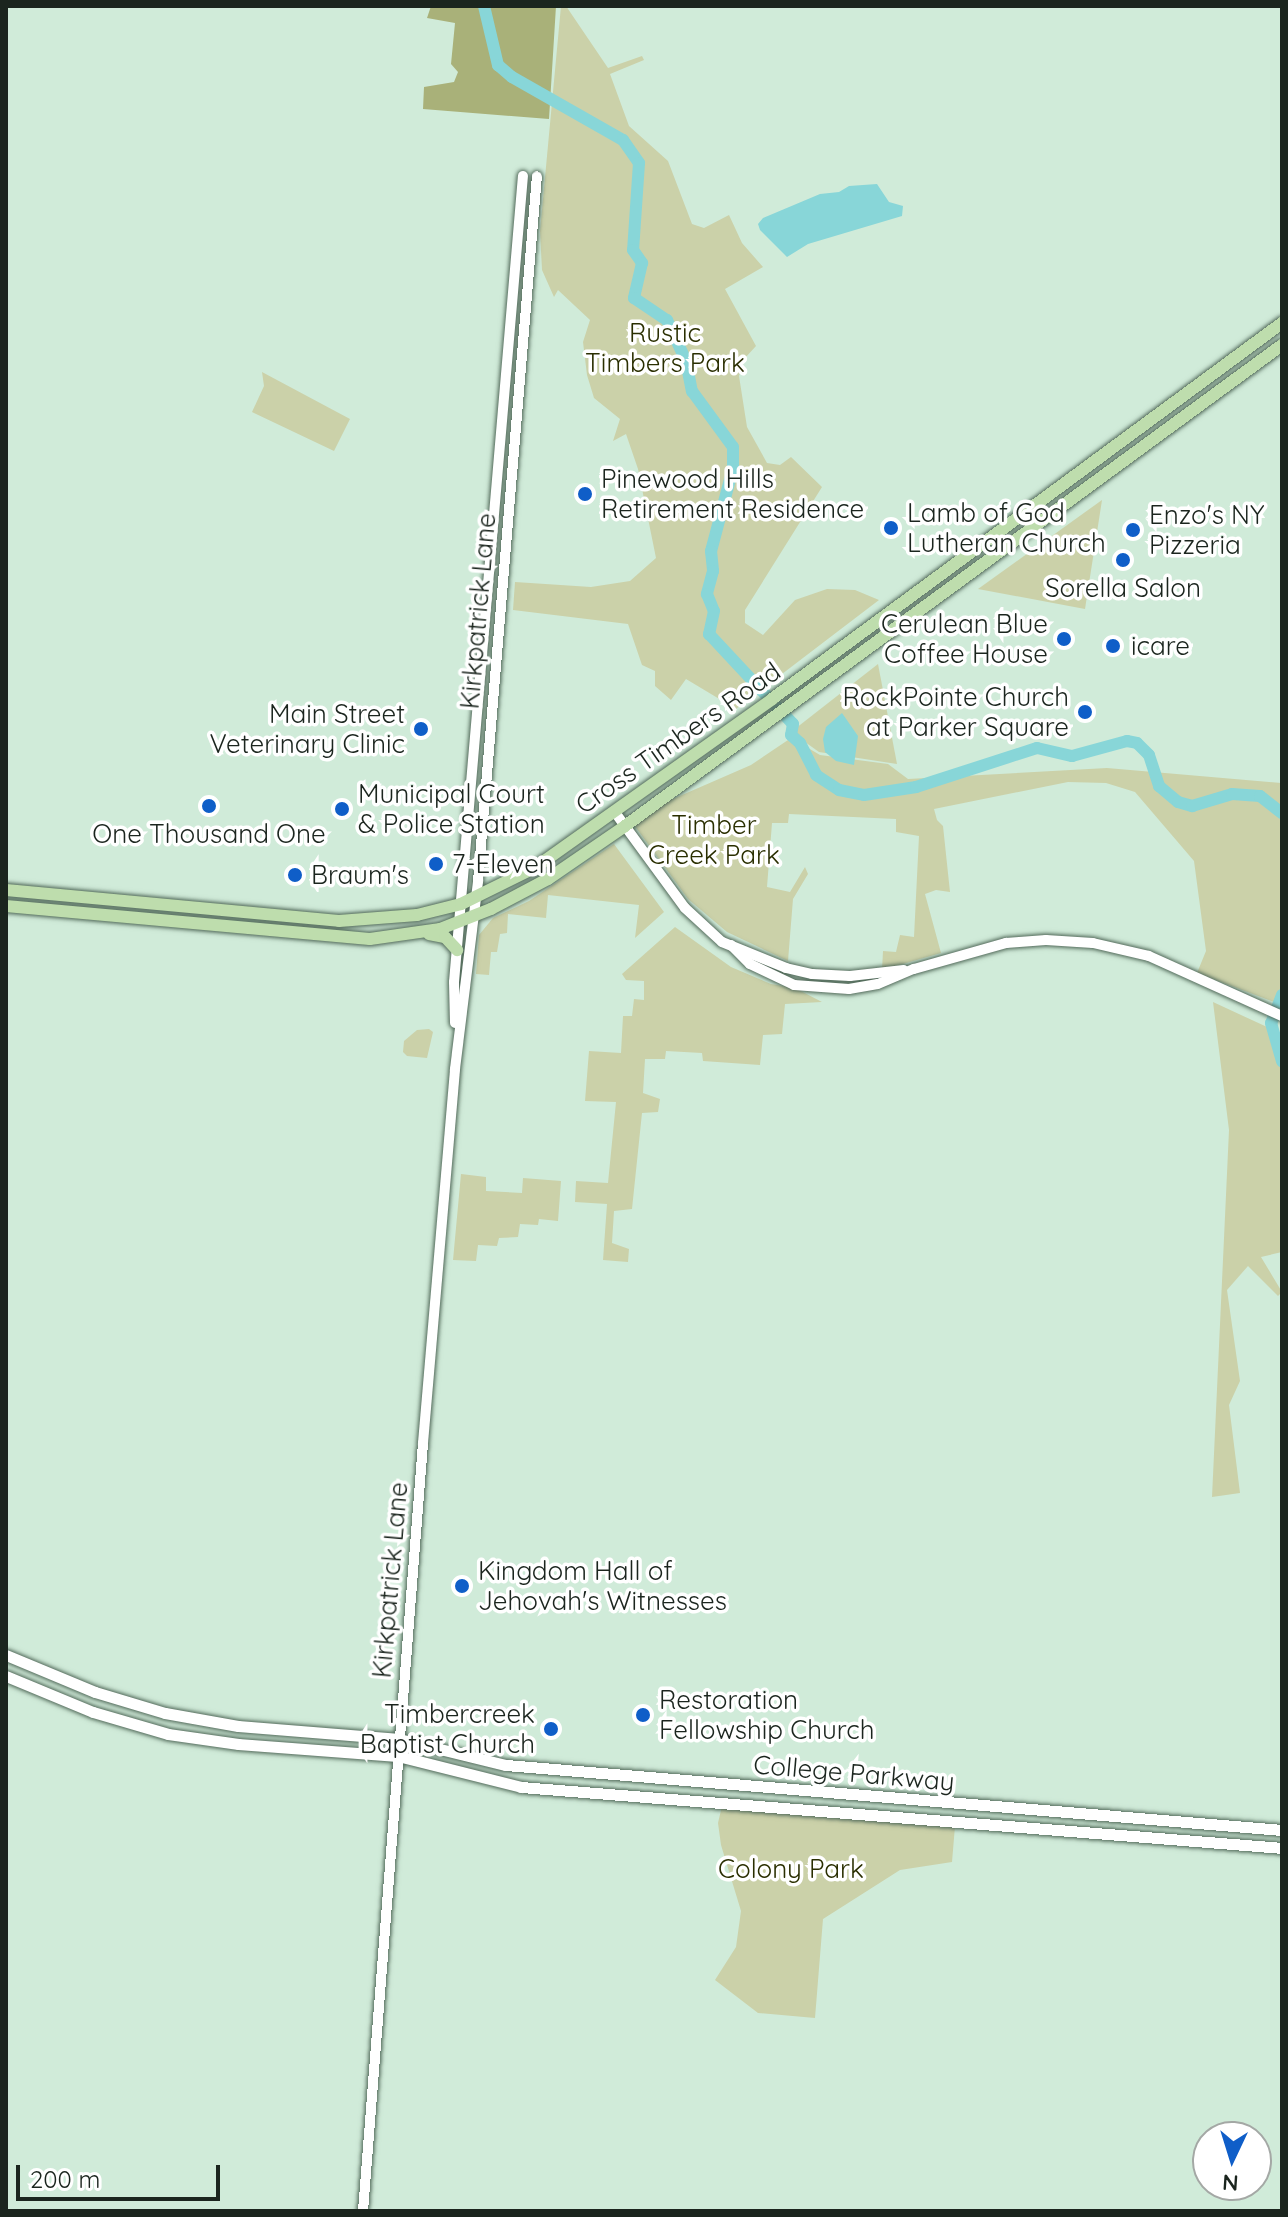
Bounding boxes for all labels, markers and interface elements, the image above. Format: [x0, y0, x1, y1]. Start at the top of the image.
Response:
park label: Rustic Timbers Park [585, 317, 745, 378]
place label: Pinewood Hills Retirement Residence [601, 463, 864, 524]
marker: Pinewood Hills Retirement Residence [576, 485, 594, 503]
place label: Lamb of God Lutheran Church [907, 497, 1106, 558]
place label: Enzo's NY Pizzeria [1149, 499, 1264, 560]
street label: Kirkpatrick Lane [454, 512, 502, 710]
marker: Lamb of God Lutheran Church [882, 519, 900, 537]
marker: Enzo's NY Pizzeria [1124, 521, 1142, 539]
marker: Sorella Salon [1114, 551, 1132, 569]
place label: Sorella Salon [1045, 572, 1201, 604]
place label: Cerulean Blue Coffee House [881, 608, 1048, 670]
marker: Cerulean Blue Coffee House [1055, 630, 1073, 648]
place label: icare [1131, 630, 1190, 662]
marker: icare [1102, 635, 1124, 657]
street label: Cross Timbers Road [570, 656, 786, 820]
place label: RockPointe Church at Parker Square [842, 681, 1069, 742]
place label: Main Street Veterinary Clinic [209, 698, 405, 760]
marker: RockPointe Church at Parker Square [1076, 703, 1094, 721]
marker: Main Street Veterinary Clinic [412, 720, 430, 738]
place label: Municipal Court & Police Station [358, 778, 545, 840]
marker: One Thousand One [200, 797, 218, 815]
marker: Municipal Court & Police Station [333, 800, 351, 818]
park label: Timber Creek Park [648, 809, 780, 870]
place label: One Thousand One [92, 818, 326, 850]
place label: 7-Eleven [452, 848, 554, 880]
marker: 7-Eleven [427, 855, 445, 873]
place label: Braum's [311, 859, 409, 891]
marker: Braum's [286, 866, 304, 884]
street label: Kirkpatrick Lane [366, 1481, 414, 1679]
place label: Kingdom Hall of Jehovah's Witnesses [478, 1555, 727, 1616]
marker: Kingdom Hall of Jehovah's Witnesses [453, 1577, 471, 1595]
place label: Restoration Fellowship Church [659, 1684, 874, 1746]
place label: Timbercreek Baptist Church [360, 1698, 535, 1760]
marker: Restoration Fellowship Church [634, 1706, 652, 1724]
marker: Timbercreek Baptist Church [542, 1720, 560, 1738]
street label: College Parkway [752, 1749, 956, 1797]
park label: Colony Park [718, 1853, 864, 1885]
north arrow [1192, 2121, 1272, 2201]
scale bar [20, 2149, 224, 2199]
text: 200 m [30, 2164, 100, 2194]
text: N [1221, 2168, 1240, 2197]

